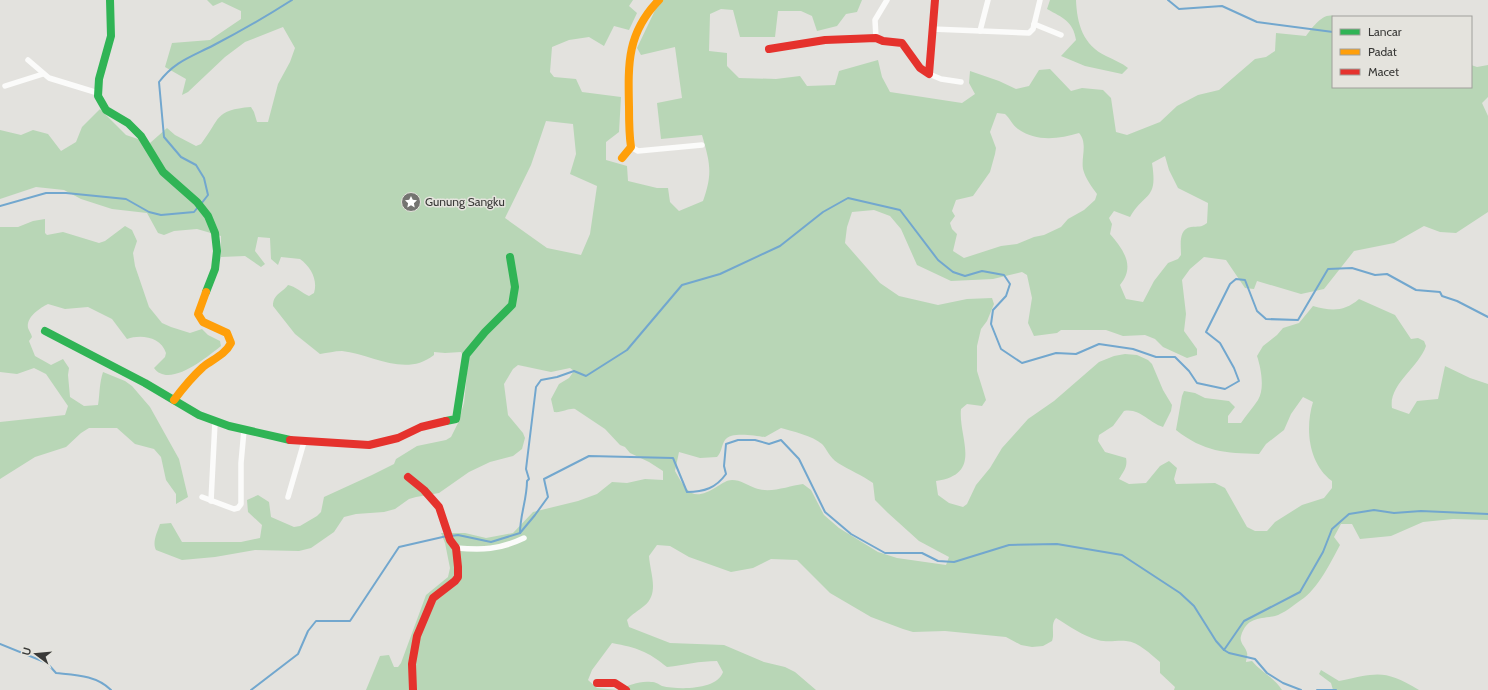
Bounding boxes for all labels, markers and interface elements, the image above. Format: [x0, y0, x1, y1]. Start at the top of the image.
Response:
legend [1332, 16, 1472, 88]
text: Lancar [1368, 24, 1402, 39]
text: Padat [1368, 44, 1397, 59]
text: Macet [1368, 64, 1399, 79]
place icon: Gunung Sangku [400, 191, 422, 213]
place label: Gunung Sangku [425, 194, 505, 209]
north arrow [16, 634, 56, 674]
text: U [19, 645, 34, 657]

